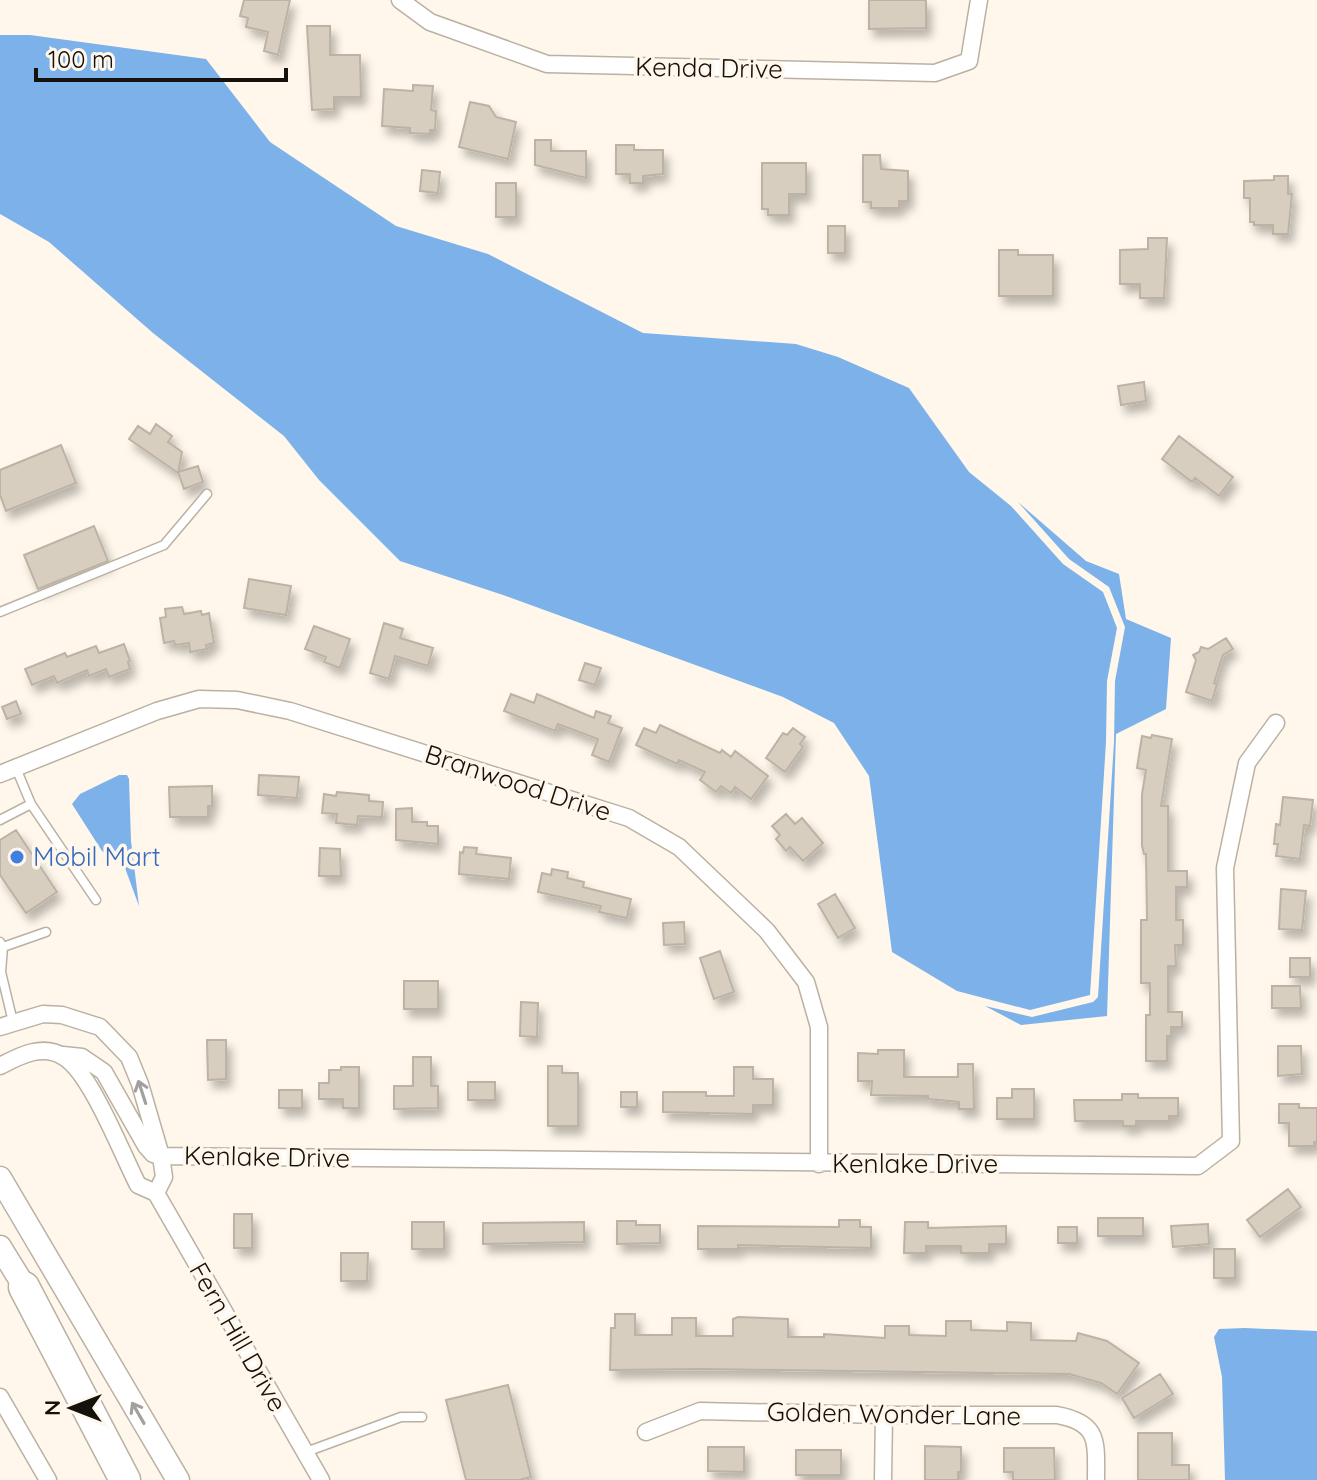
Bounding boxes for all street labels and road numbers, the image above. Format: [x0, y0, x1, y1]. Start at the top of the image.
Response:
street label: Kenda Drive [635, 50, 783, 85]
street label: Branwood Drive [421, 737, 615, 828]
street label: Kenlake Drive [184, 1139, 350, 1174]
street label: Kenlake Drive [832, 1147, 998, 1180]
street label: Fern Hill Drive [182, 1256, 294, 1417]
street label: Golden Wonder Lane [767, 1395, 1021, 1432]

